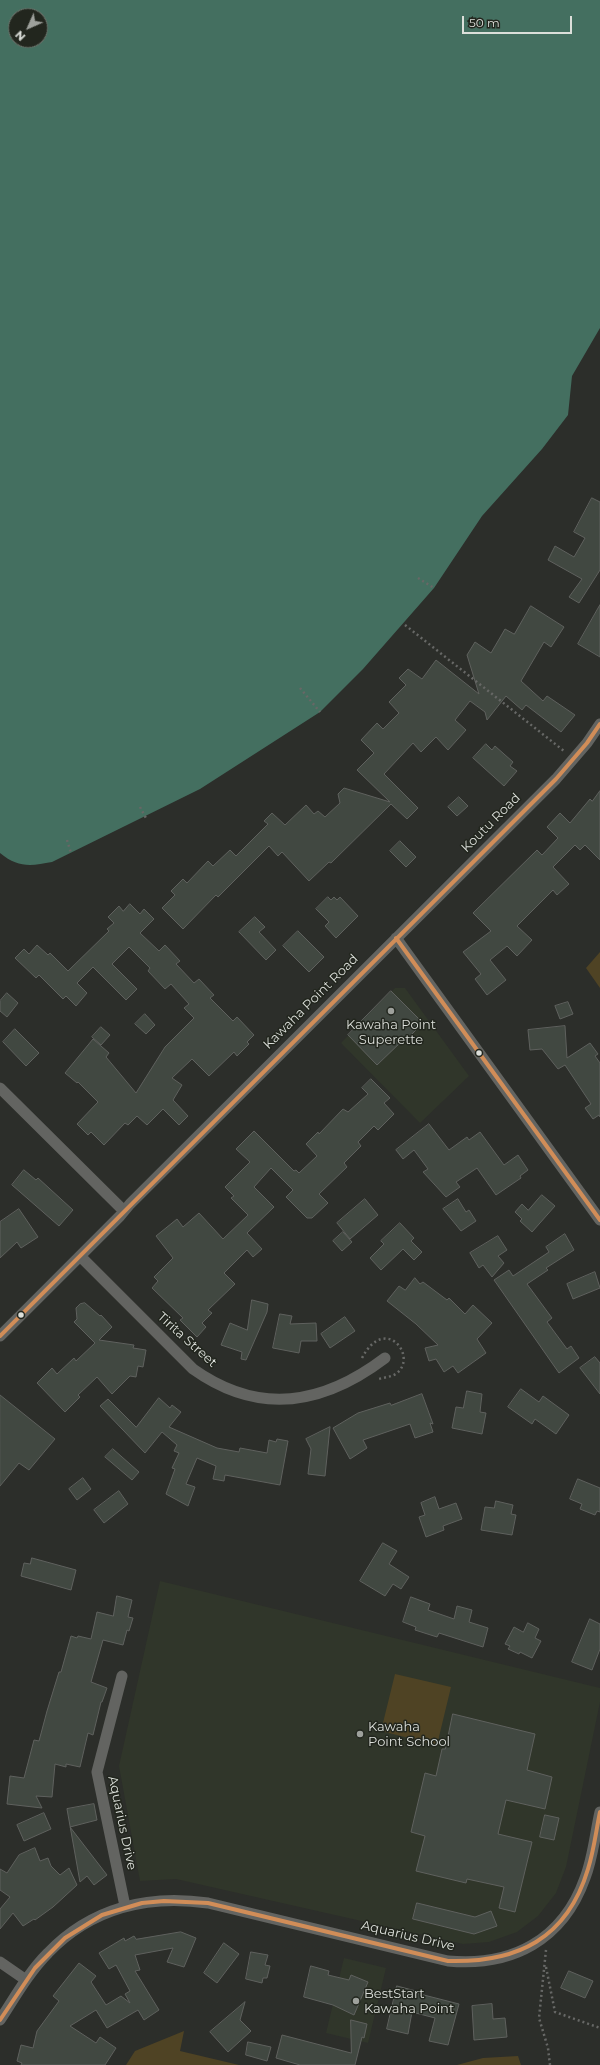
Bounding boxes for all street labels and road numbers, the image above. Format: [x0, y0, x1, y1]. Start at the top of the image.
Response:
street label: Koutu Road [458, 790, 524, 856]
street label: Kawaha Point Road [260, 951, 362, 1053]
street label: Tirita Street [154, 1309, 220, 1371]
street label: Aquarius Drive [104, 1775, 140, 1871]
street label: Aquarius Drive [360, 1918, 456, 1954]

